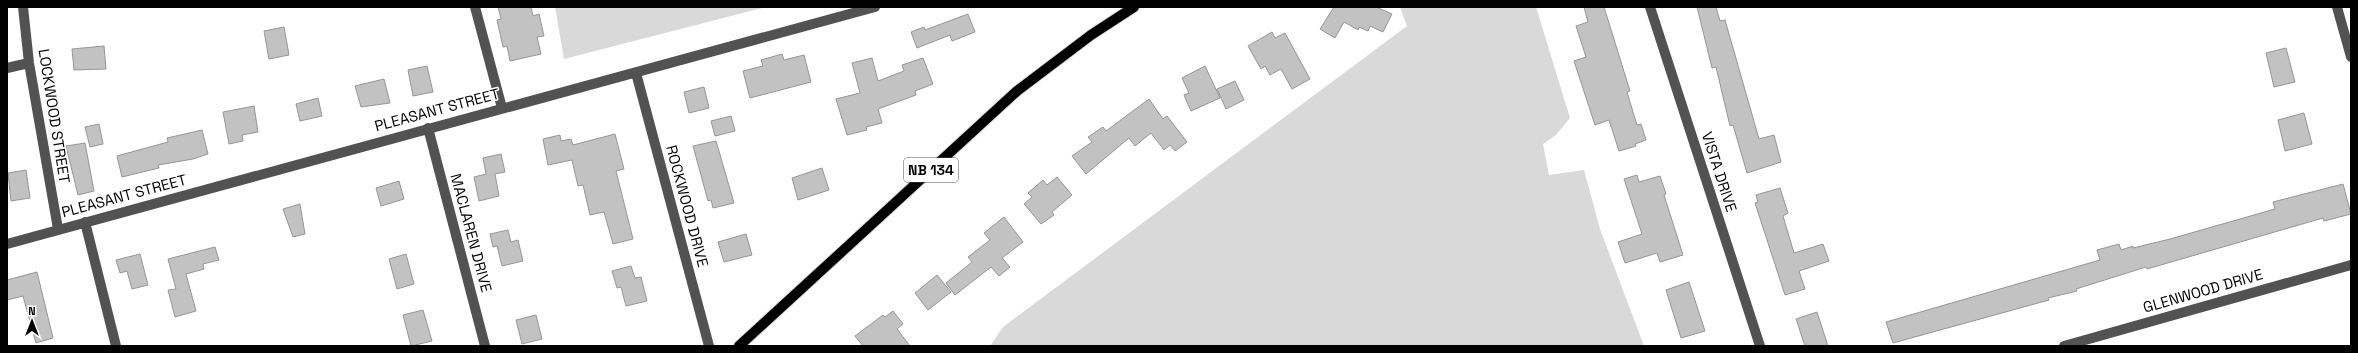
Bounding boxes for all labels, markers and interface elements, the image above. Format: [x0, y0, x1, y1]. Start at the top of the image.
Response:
street label: LOCKWOOD STREET [34, 47, 75, 185]
street label: PLEASANT STREET [372, 84, 502, 135]
street label: VISTA DRIVE [1698, 129, 1741, 214]
street label: ROCKWOOD DRIVE [662, 143, 713, 269]
road number: NB 134 [904, 158, 958, 182]
street label: PLEASANT STREET [59, 170, 189, 221]
street label: MACLAREN DRIVE [447, 171, 496, 294]
street label: GLENWOOD DRIVE [2141, 264, 2265, 317]
north arrow [12, 301, 52, 341]
text: N [28, 304, 36, 318]

